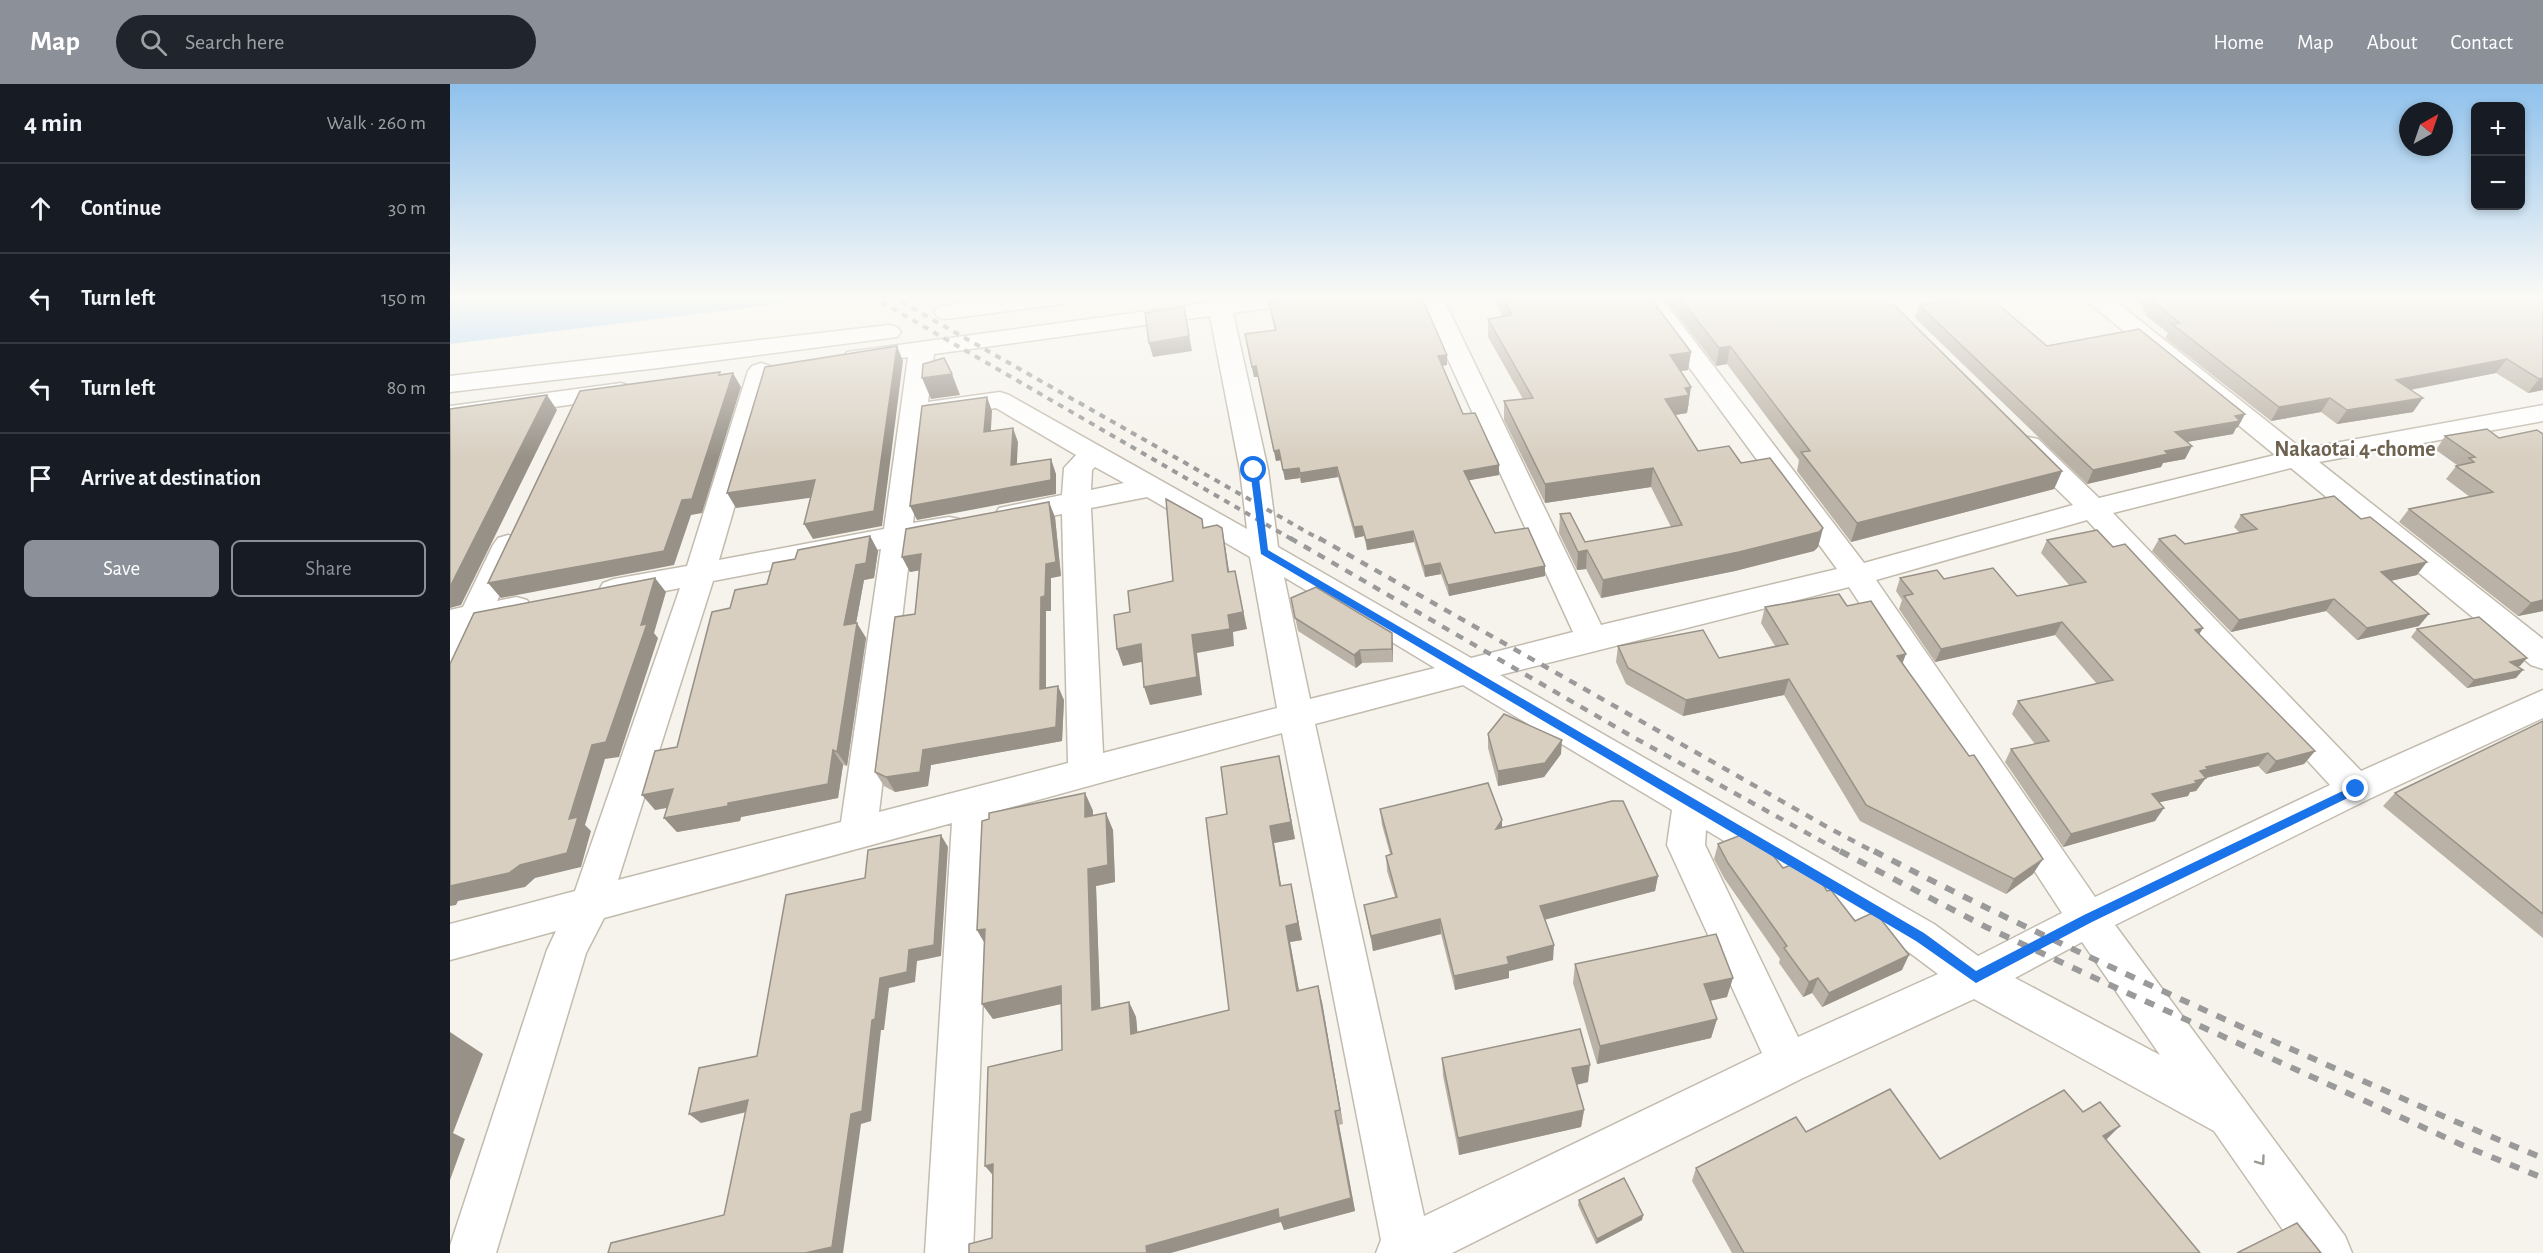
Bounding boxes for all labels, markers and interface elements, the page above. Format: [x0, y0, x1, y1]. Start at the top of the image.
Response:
search box [116, 15, 536, 69]
icon: search [137, 26, 170, 59]
text: Map [30, 28, 80, 56]
text: Search here [185, 31, 284, 53]
text: Home [2213, 32, 2264, 53]
text: Map [2297, 32, 2334, 53]
text: About [2367, 32, 2417, 53]
text: Contact [2450, 32, 2513, 53]
north arrow [2399, 102, 2453, 156]
map controls [2471, 102, 2525, 210]
button: + [2471, 102, 2525, 156]
text: 4 min [24, 110, 83, 136]
text: Walk · 260 m [326, 113, 426, 133]
button: − [2471, 156, 2525, 210]
icon: ahead [24, 192, 57, 225]
text: Continue [81, 197, 161, 219]
text: 30 m [388, 198, 426, 218]
icon: left [24, 282, 57, 315]
text: Turn left [81, 287, 155, 309]
text: 150 m [381, 288, 426, 308]
icon: left [24, 372, 57, 405]
text: Turn left [81, 377, 155, 399]
text: 80 m [387, 378, 426, 398]
district label: Nakaotai 4-chome [2274, 438, 2436, 460]
route start [1240, 456, 1266, 482]
icon: arrive [24, 462, 57, 495]
text: Arrive at destination [81, 467, 261, 489]
button: Save [24, 540, 219, 597]
button: Share [231, 540, 426, 597]
route end [2342, 775, 2368, 801]
one-way arrow [2254, 1155, 2265, 1166]

